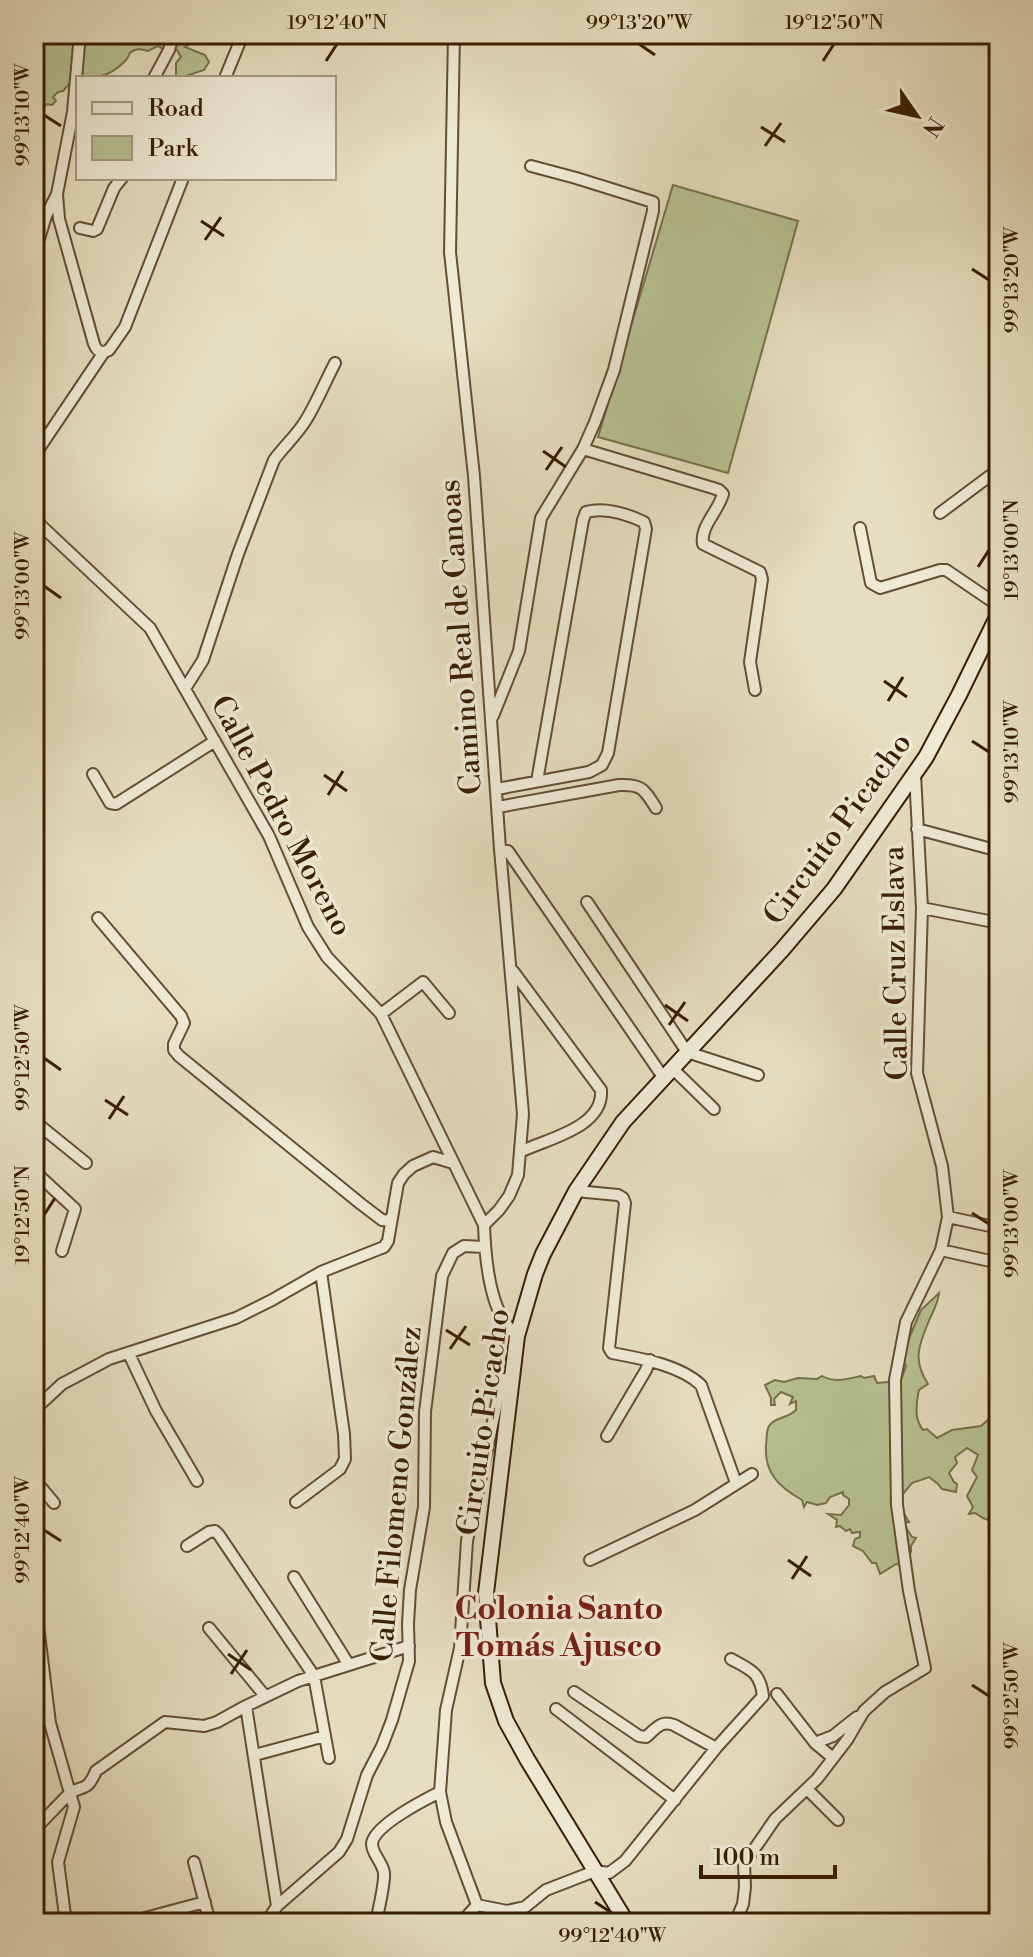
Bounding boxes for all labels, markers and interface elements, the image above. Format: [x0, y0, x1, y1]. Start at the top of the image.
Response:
text: 19°12'40"N [287, 11, 387, 36]
text: 99°13'20"W [586, 11, 693, 36]
text: 19°12'50"N [784, 11, 884, 36]
text: 99°13'10"W [11, 63, 36, 166]
legend [76, 76, 336, 180]
north arrow [877, 76, 957, 156]
text: Road [148, 94, 204, 124]
text: N [916, 112, 948, 142]
text: Park [148, 134, 199, 164]
text: 99°13'20"W [1000, 226, 1025, 333]
street label: Camino Real de Canoas [431, 478, 491, 796]
text: 19°13'00"N [1000, 500, 1025, 600]
text: 99°13'00"W [11, 531, 36, 640]
street label: Calle Pedro Moreno [201, 689, 361, 943]
text: 99°13'10"W [1000, 700, 1025, 803]
street label: Circuito Picacho [755, 725, 921, 933]
street label: Calle Cruz Eslava [875, 845, 917, 1081]
text: 99°12'50"W [11, 1004, 36, 1111]
text: 19°12'50"N [11, 1165, 36, 1265]
text: 99°13'00"W [1000, 1169, 1025, 1278]
street label: Circuito Picacho [449, 1306, 519, 1538]
street label: Calle Filomeno González [363, 1324, 431, 1664]
text: 99°12'40"W [11, 1475, 36, 1584]
district label: Colonia Santo Tomás Ajusco [455, 1589, 663, 1666]
text: 99°12'50"W [1000, 1642, 1025, 1749]
scale bar [701, 1829, 835, 1879]
text: 100 m [713, 1843, 780, 1873]
text: 99°12'40"W [558, 1924, 667, 1949]

